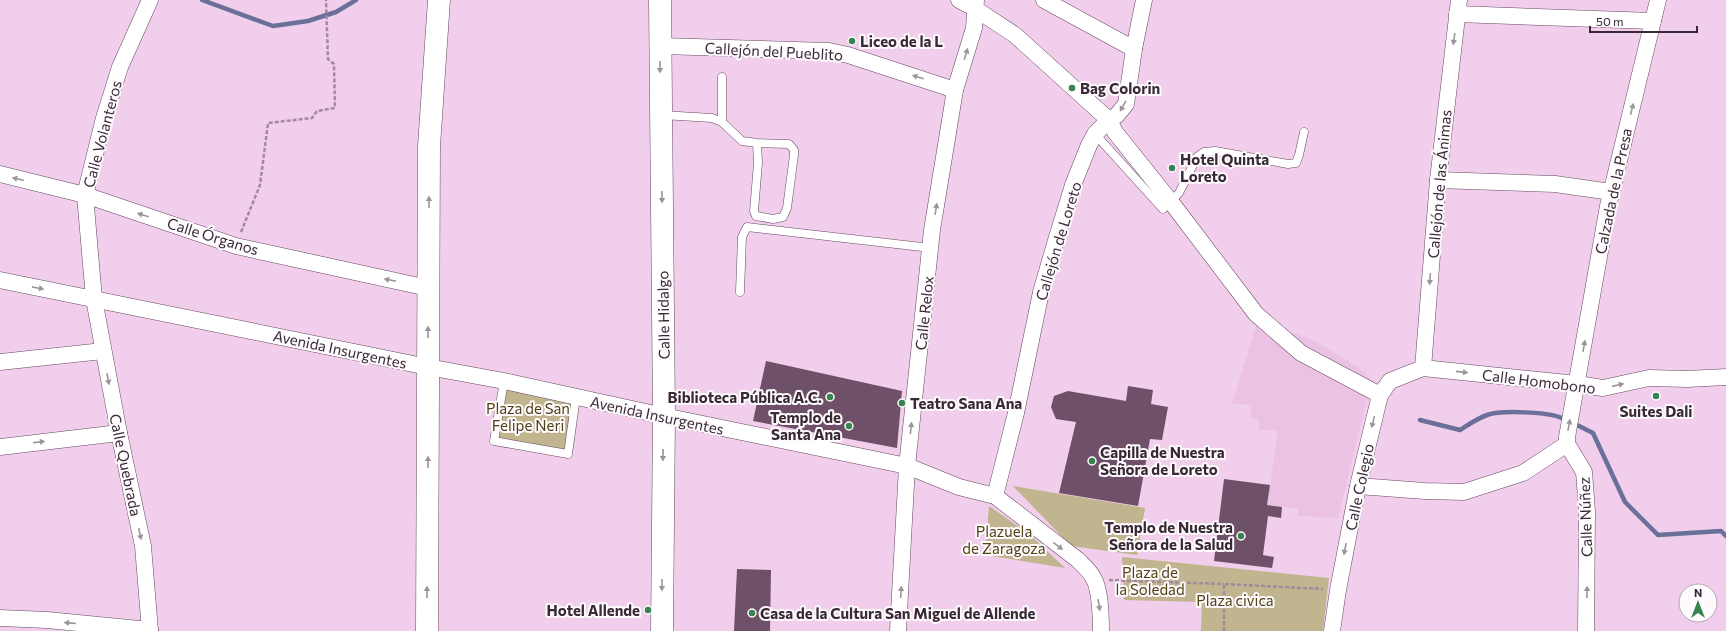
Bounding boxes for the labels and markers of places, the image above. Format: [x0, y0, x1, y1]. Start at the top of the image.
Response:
place label: Liceo de la L [860, 32, 943, 50]
marker: Liceo de la L [847, 36, 857, 46]
place label: Bag Colorin [1080, 79, 1160, 97]
marker: Bag Colorin [1067, 83, 1077, 93]
place label: Hotel Quinta Loreto [1180, 150, 1269, 185]
marker: Hotel Quinta Loreto [1167, 163, 1177, 173]
place label: Biblioteca Pública A.C. [668, 388, 822, 406]
marker: Suites Dali [1651, 391, 1661, 401]
marker: Biblioteca Pública A.C. [825, 392, 835, 402]
place label: Teatro Sana Ana [910, 394, 1022, 412]
marker: Teatro Sana Ana [897, 398, 907, 408]
place label: Suites Dali [1620, 402, 1692, 420]
place label: Templo de Santa Ana [770, 408, 841, 443]
marker: Templo de Santa Ana [844, 421, 854, 431]
place label: Capilla de Nuestra Señora de Loreto [1100, 443, 1225, 478]
marker: Capilla de Nuestra Señora de Loreto [1087, 456, 1097, 466]
place label: Templo de Nuestra Señora de la Salud [1104, 518, 1233, 553]
marker: Templo de Nuestra Señora de la Salud [1236, 531, 1246, 541]
place label: Hotel Allende [547, 601, 640, 619]
place label: Casa de la Cultura San Miguel de Allende [760, 604, 1035, 622]
marker: Hotel Allende [643, 605, 653, 615]
marker: Casa de la Cultura San Miguel de Allende [747, 608, 757, 618]

